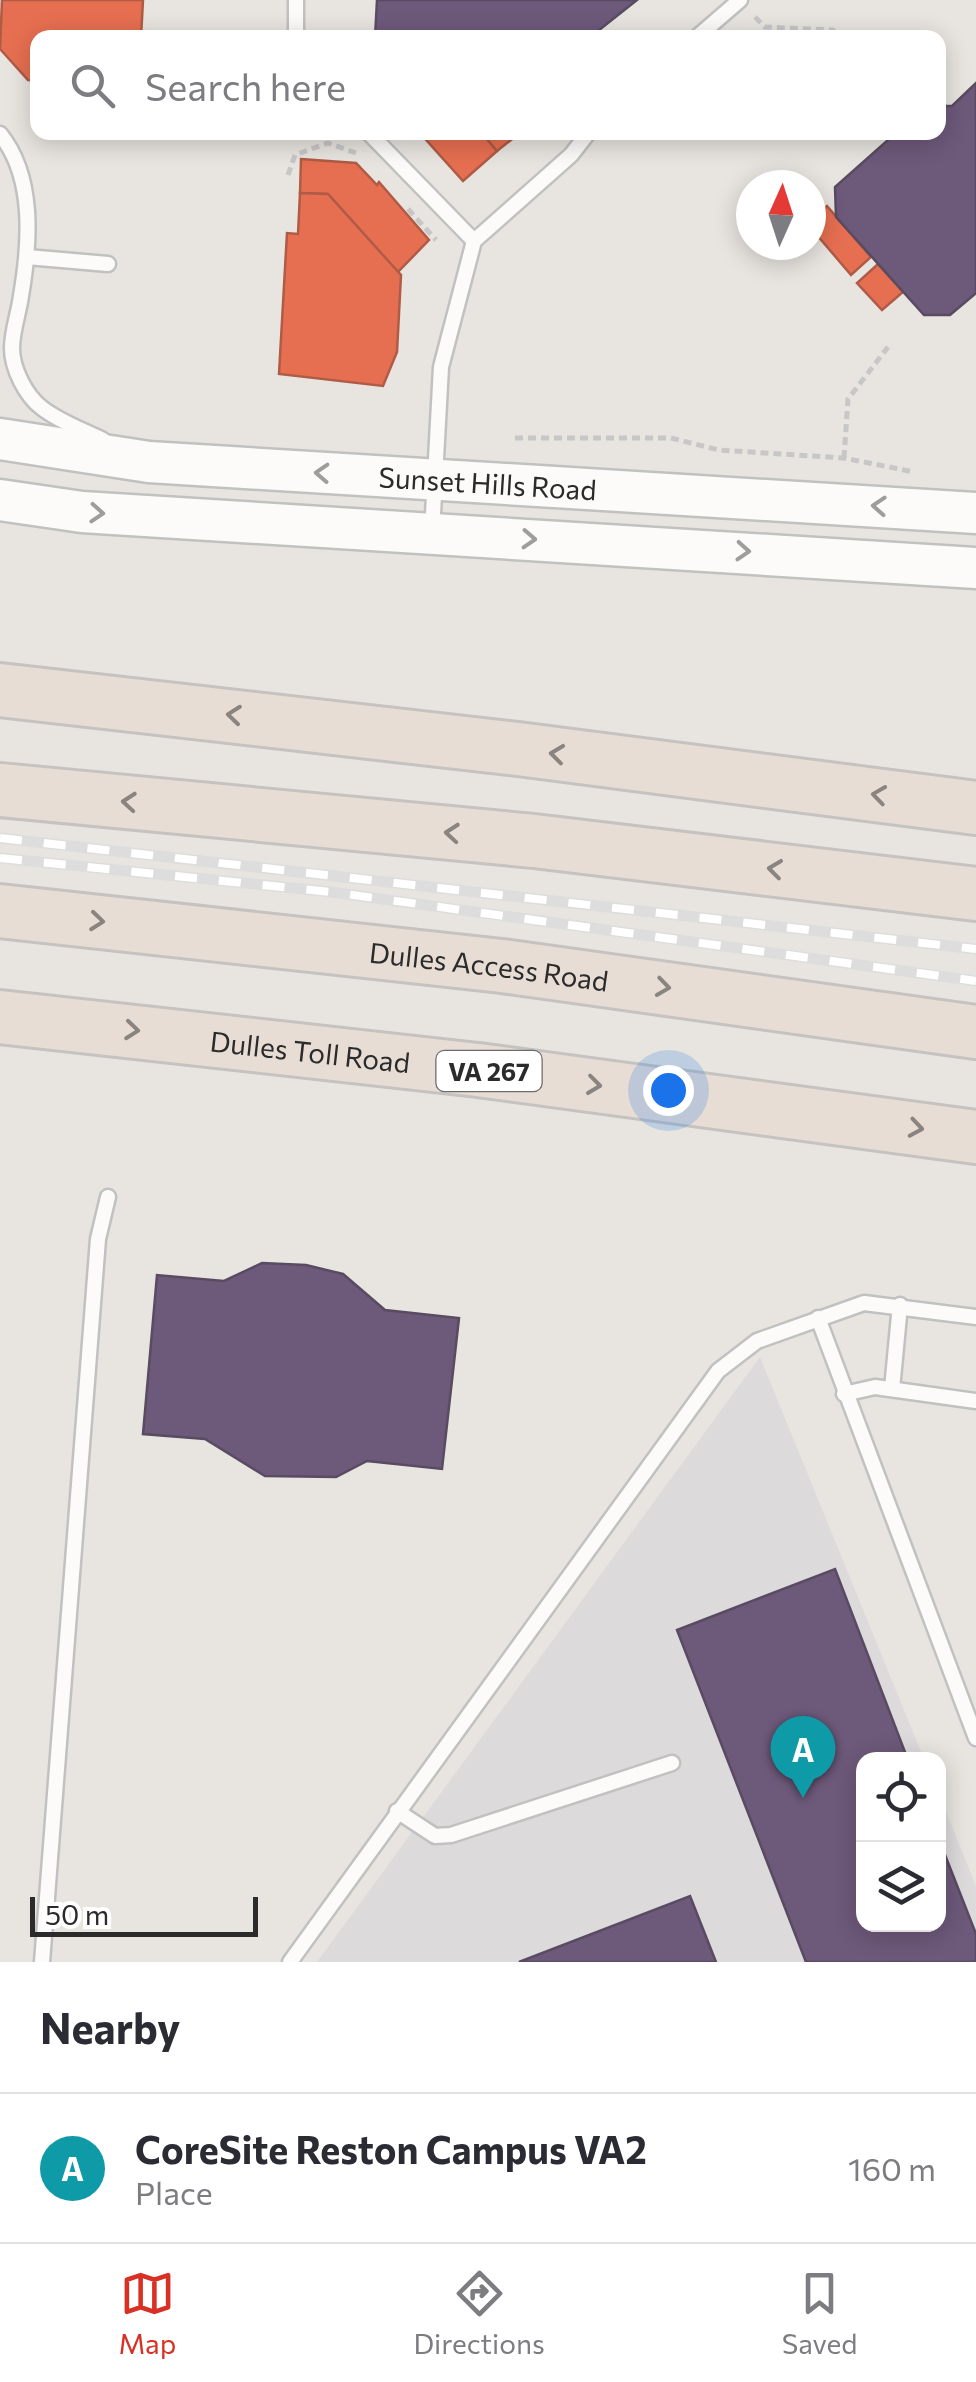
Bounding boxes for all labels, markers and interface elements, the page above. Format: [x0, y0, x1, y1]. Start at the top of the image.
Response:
search box [30, 30, 946, 140]
icon: search [65, 58, 120, 113]
text: Search here [145, 62, 346, 109]
north arrow [736, 170, 826, 260]
street label: Sunset Hills Road [378, 459, 598, 507]
one-way arrow [313, 463, 329, 484]
one-way arrow [870, 495, 886, 517]
one-way arrow [89, 502, 105, 523]
one-way arrow [521, 528, 537, 549]
one-way arrow [736, 540, 752, 561]
one-way arrow [226, 705, 242, 726]
one-way arrow [549, 744, 565, 765]
one-way arrow [871, 785, 888, 806]
one-way arrow [120, 792, 136, 814]
one-way arrow [444, 823, 460, 844]
one-way arrow [767, 859, 783, 880]
one-way arrow [89, 910, 105, 931]
street label: Dulles Access Road [368, 935, 611, 998]
one-way arrow [655, 976, 671, 997]
one-way arrow [124, 1019, 140, 1040]
street label: Dulles Toll Road [208, 1023, 412, 1079]
road number: VA 267 [436, 1051, 542, 1091]
your location [643, 1065, 694, 1116]
one-way arrow [585, 1073, 602, 1094]
one-way arrow [907, 1116, 924, 1137]
pin: A [770, 1716, 836, 1798]
map controls [856, 1752, 946, 1932]
button: locate [856, 1752, 946, 1842]
button: layers [856, 1842, 946, 1932]
scale bar [30, 1892, 258, 1936]
text: 50 m [45, 1897, 109, 1931]
text: Nearby [40, 2001, 180, 2053]
text: CoreSite Reston Campus VA2 [135, 2125, 647, 2172]
text: A [61, 2148, 84, 2188]
text: 160 m [848, 2148, 936, 2188]
text: Place [135, 2172, 213, 2212]
tab: Map [119, 2266, 176, 2360]
tab: Directions [413, 2266, 545, 2360]
tab: Saved [782, 2266, 857, 2360]

